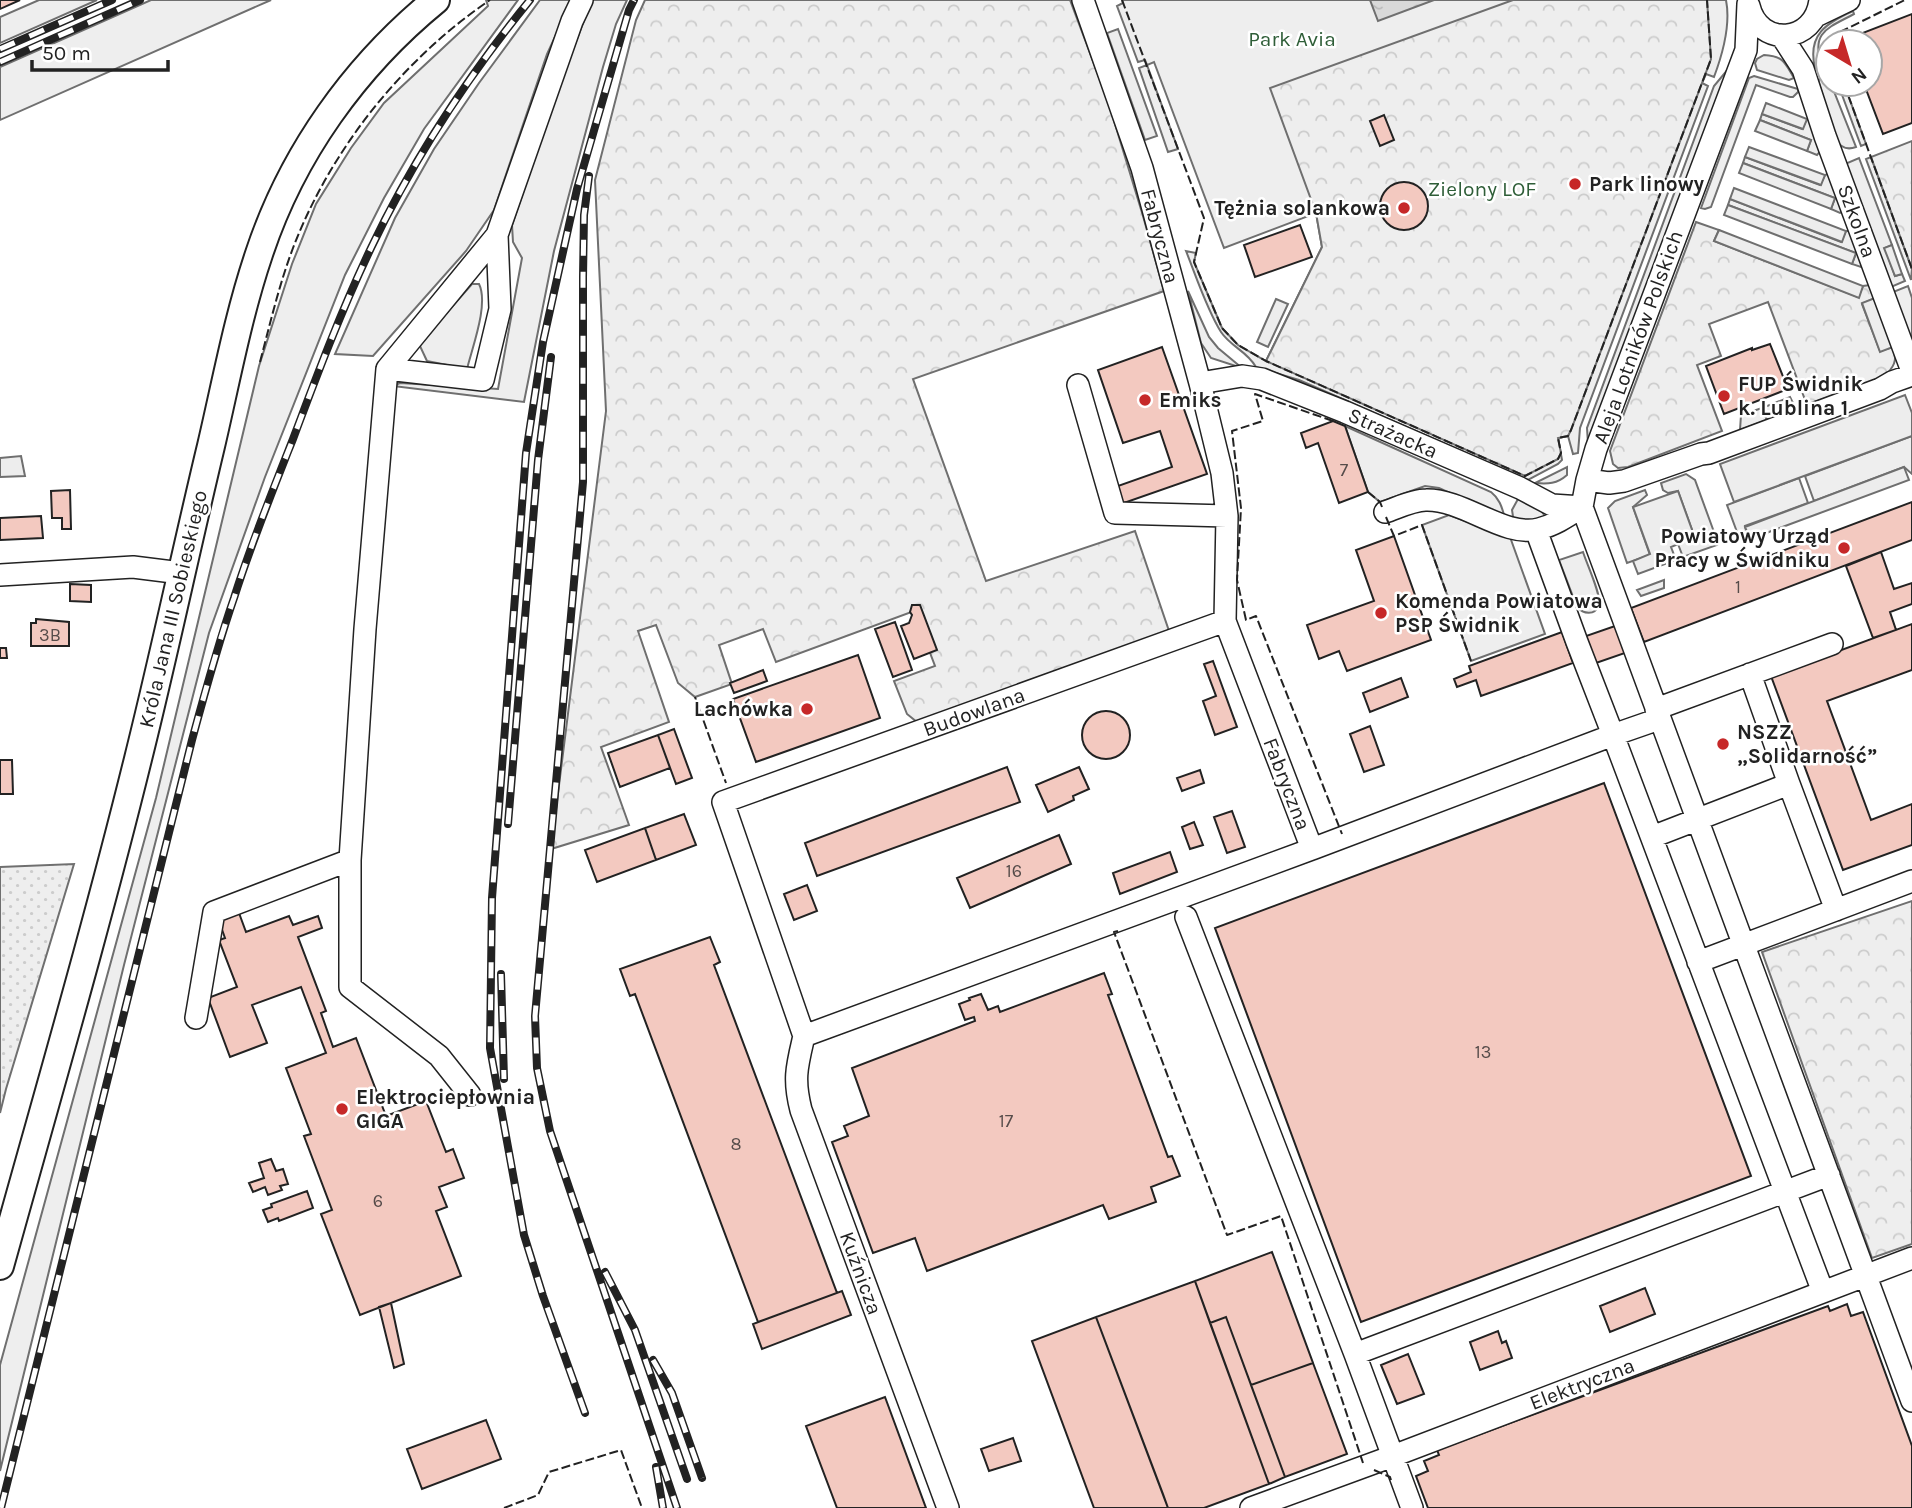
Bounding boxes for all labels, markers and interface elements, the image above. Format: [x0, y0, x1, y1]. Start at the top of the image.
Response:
park label: Park Avia [1248, 27, 1336, 51]
scale bar [32, 28, 168, 72]
north arrow [1814, 28, 1884, 98]
text: 50 m [42, 41, 91, 65]
text: N [1847, 63, 1871, 88]
place label: Park linowy [1589, 172, 1705, 196]
marker: Park linowy [1567, 176, 1583, 192]
park label: Zielony LOF [1428, 177, 1536, 201]
street label: Szkolna [1833, 181, 1881, 261]
street label: Fabryczna [1136, 186, 1184, 286]
place label: Tężnia solankowa [1214, 196, 1390, 220]
marker: Tężnia solankowa [1396, 200, 1412, 216]
street label: Aleja Lotników Polskich [1588, 227, 1688, 447]
place label: FUP Świdnik k. Lublina 1 [1738, 370, 1864, 420]
place label: Emiks [1159, 388, 1222, 412]
marker: FUP Świdnik k. Lublina 1 [1716, 388, 1732, 404]
marker: Emiks [1137, 392, 1153, 408]
street label: Strażacka [1344, 403, 1442, 463]
house number: 7 [1340, 459, 1349, 481]
street label: Króla Jana III Sobieskiego [134, 488, 212, 730]
place label: Powiatowy Urząd Pracy w Świdniku [1654, 524, 1830, 572]
marker: Powiatowy Urząd Pracy w Świdniku [1836, 540, 1852, 556]
house number: 1 [1735, 576, 1741, 598]
place label: Komenda Powiatowa PSP Świdnik [1395, 589, 1603, 637]
marker: Komenda Powiatowa PSP Świdnik [1373, 605, 1389, 621]
house number: 3B [39, 624, 61, 646]
street label: Budowlana [920, 682, 1028, 742]
place label: Lachówka [694, 697, 793, 721]
marker: Lachówka [799, 701, 815, 717]
place label: NSZZ „Solidarność” [1737, 720, 1877, 768]
street label: Fabryczna [1258, 734, 1316, 834]
marker: NSZZ „Solidarność” [1715, 736, 1731, 752]
house number: 16 [1006, 860, 1022, 882]
house number: 13 [1475, 1041, 1491, 1063]
place label: Elektrociepłownia GIGA [356, 1085, 535, 1133]
marker: Elektrociepłownia GIGA [334, 1101, 350, 1117]
house number: 17 [999, 1110, 1014, 1132]
house number: 8 [730, 1133, 742, 1155]
house number: 6 [373, 1190, 383, 1212]
street label: Kuźnicza [835, 1228, 887, 1318]
street label: Elektryczna [1526, 1353, 1638, 1415]

